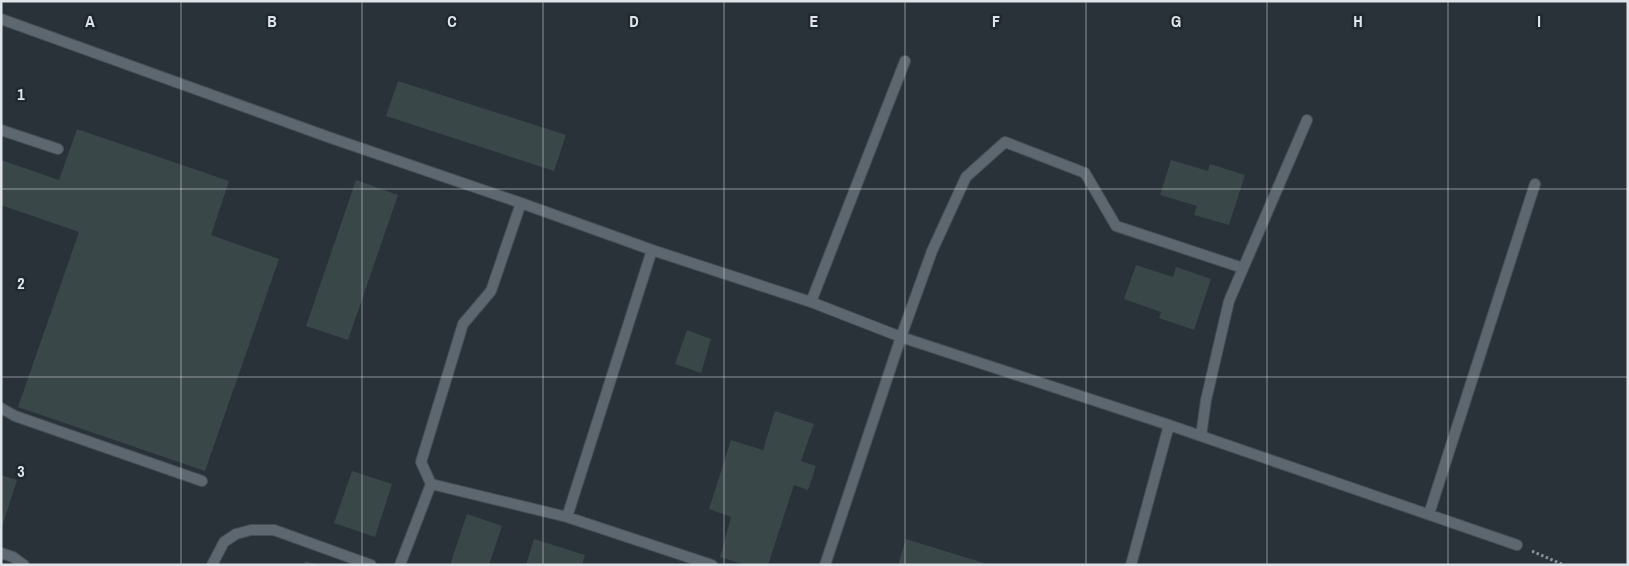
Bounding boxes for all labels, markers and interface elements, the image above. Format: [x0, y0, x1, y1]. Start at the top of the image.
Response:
text: A [85, 10, 95, 32]
text: B [267, 10, 277, 32]
text: C [447, 10, 457, 32]
text: D [629, 10, 639, 32]
text: E [810, 10, 819, 32]
text: F [992, 10, 1000, 32]
text: G [1171, 10, 1181, 32]
text: H [1353, 10, 1363, 32]
text: I [1537, 10, 1541, 32]
text: 1 [17, 83, 25, 105]
text: 2 [17, 272, 25, 294]
text: 3 [17, 460, 25, 482]

